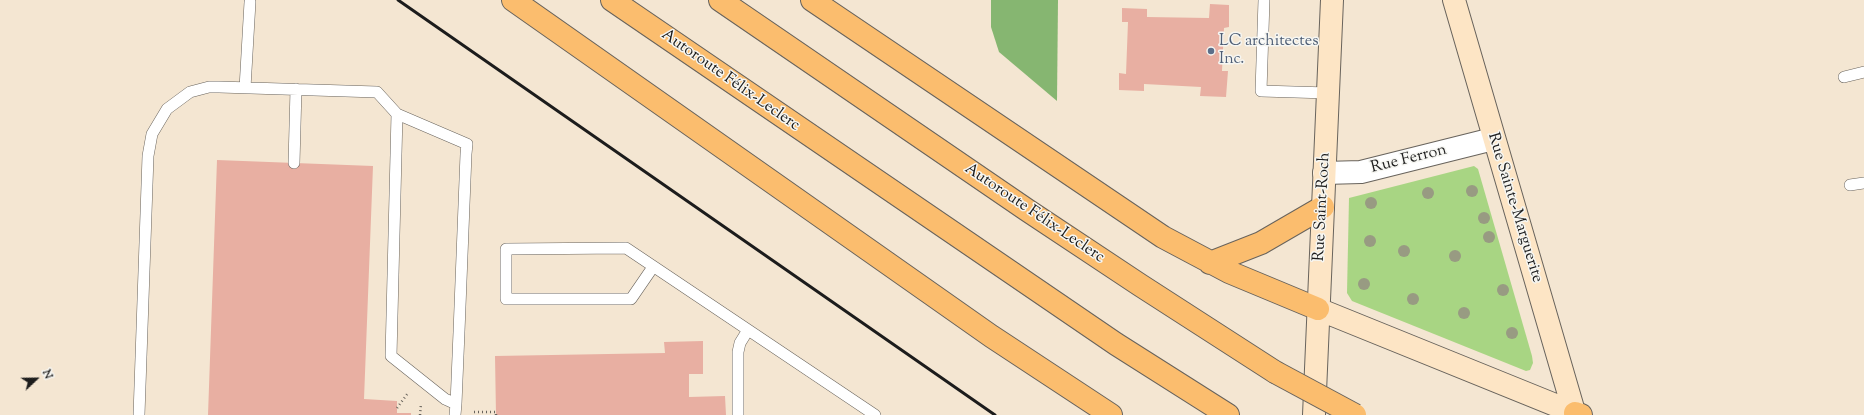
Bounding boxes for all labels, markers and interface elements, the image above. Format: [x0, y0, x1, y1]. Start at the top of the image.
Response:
street label: Autoroute Félix-Leclerc [657, 26, 803, 136]
place label: LC architectes Inc. [1219, 32, 1318, 70]
marker: LC architectes Inc. [1206, 46, 1216, 56]
street label: Rue Sainte-Marguerite [1482, 131, 1546, 285]
street label: Rue Ferron [1369, 141, 1449, 179]
street label: Rue Saint-Roch [1311, 152, 1335, 262]
street label: Autoroute Félix-Leclerc [960, 160, 1108, 268]
north arrow [16, 359, 56, 399]
text: N [38, 367, 56, 382]

